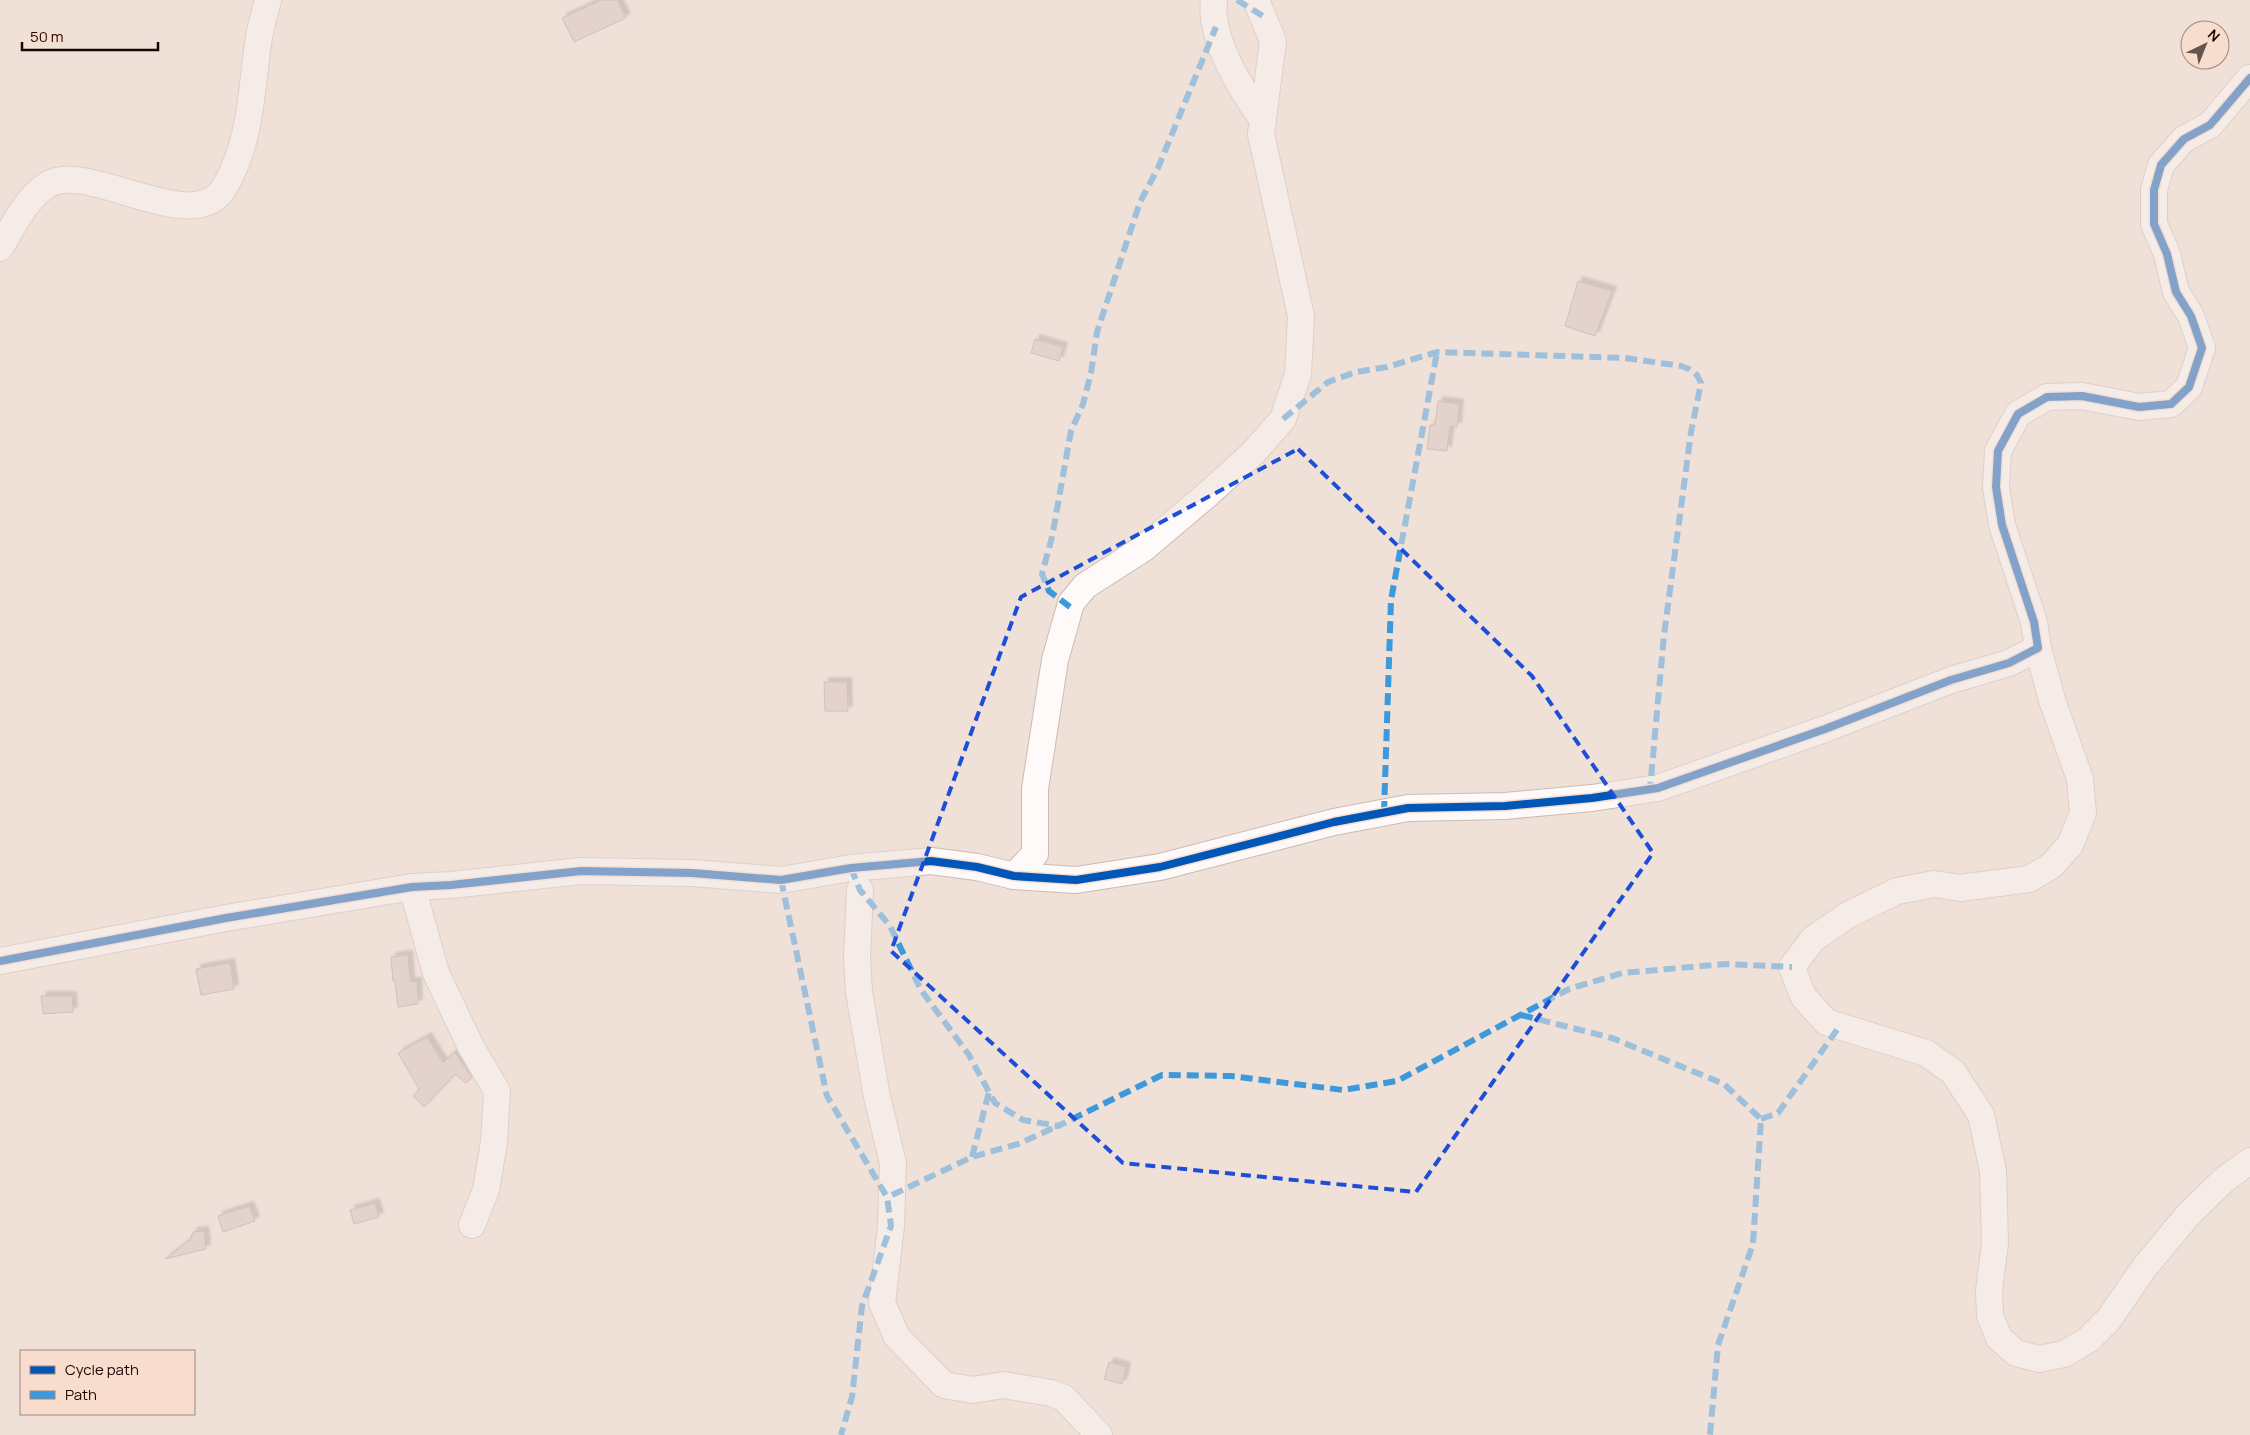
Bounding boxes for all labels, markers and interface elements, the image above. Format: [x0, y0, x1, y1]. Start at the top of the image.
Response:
scale bar [22, 20, 159, 52]
north arrow [2180, 20, 2230, 70]
text: N [2204, 25, 2224, 46]
text: 50 m [30, 26, 64, 47]
legend [20, 1350, 195, 1415]
text: Cycle path [65, 1359, 139, 1380]
text: Path [65, 1384, 97, 1405]

